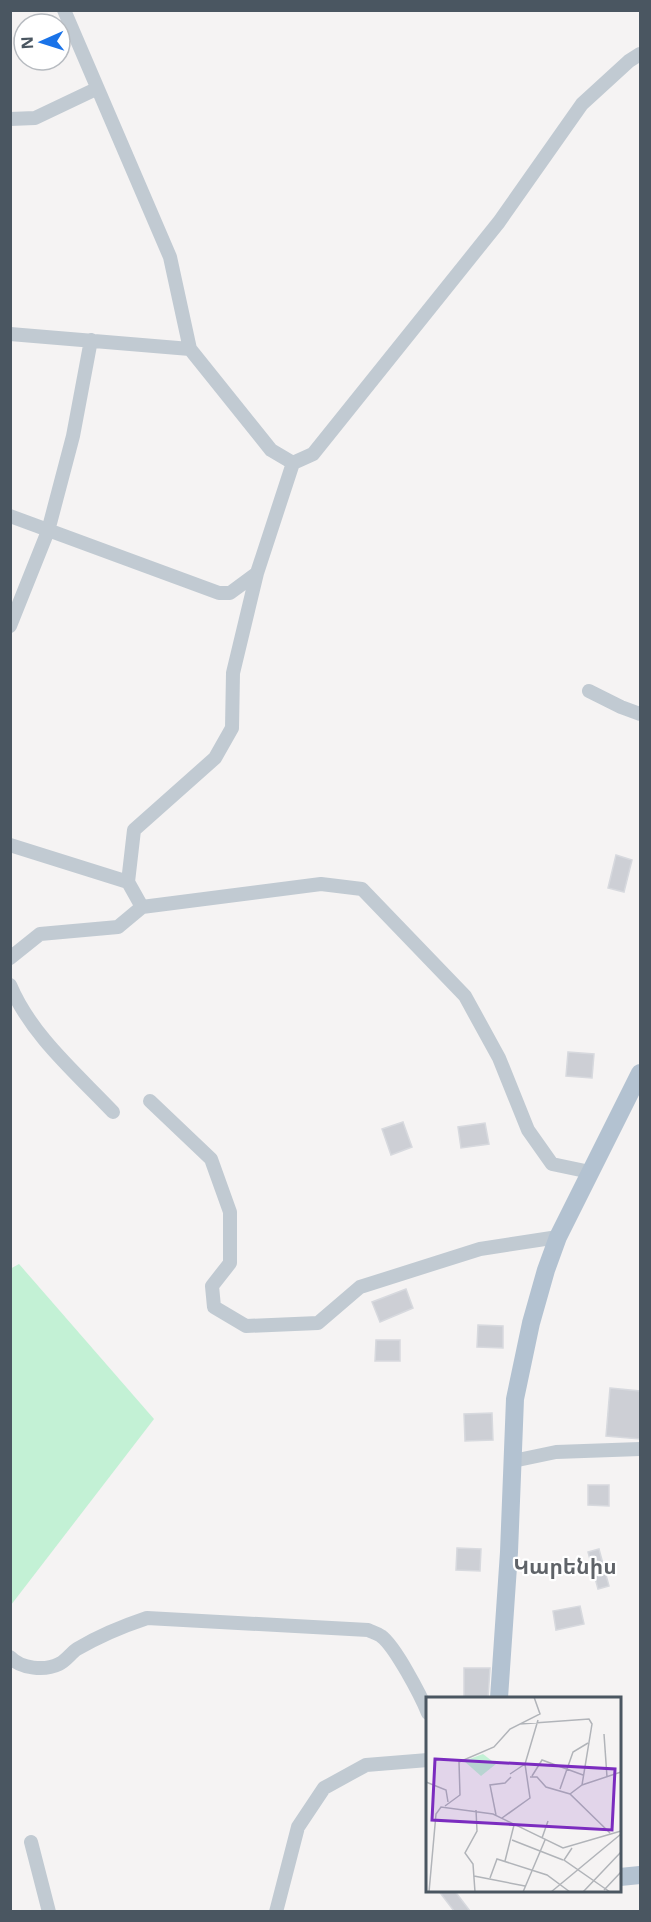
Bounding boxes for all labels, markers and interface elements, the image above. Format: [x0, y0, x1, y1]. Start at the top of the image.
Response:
north arrow [12, 12, 72, 72]
text: N [16, 36, 38, 50]
district label: Կարենիս [513, 1552, 617, 1580]
inset map [426, 1697, 621, 1892]

